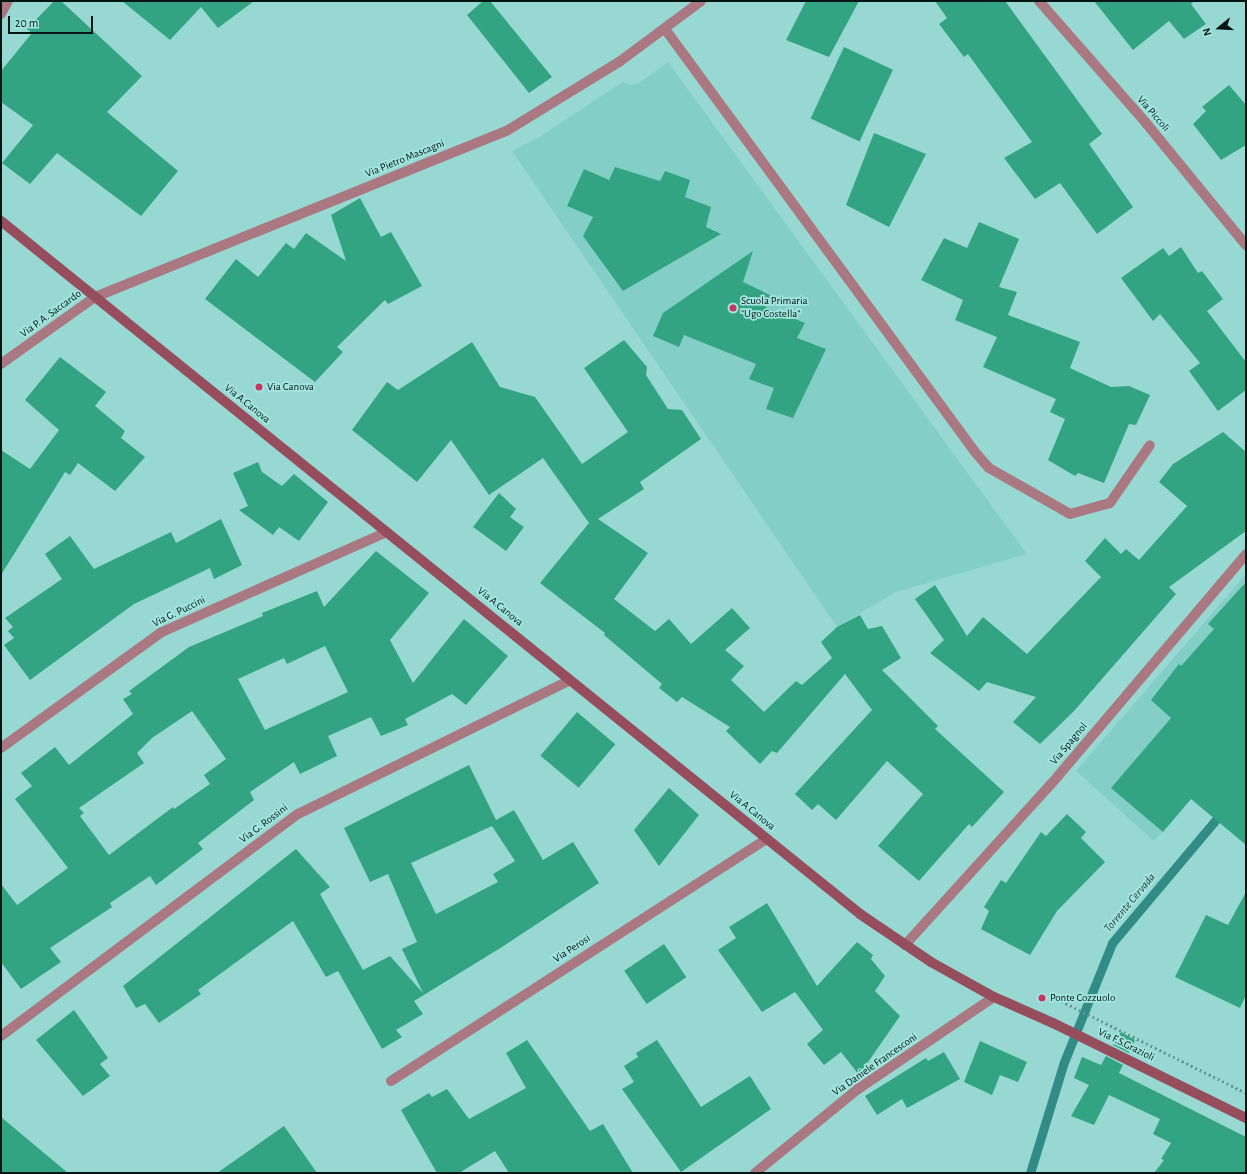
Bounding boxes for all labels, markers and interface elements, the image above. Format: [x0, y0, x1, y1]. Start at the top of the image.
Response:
scale bar [10, 8, 95, 34]
north arrow [1199, 8, 1239, 48]
text: 20 m [15, 17, 38, 29]
text: N [1201, 27, 1214, 37]
street label: Via Piccoli [1134, 93, 1172, 135]
street label: Via Pietro Mascagni [364, 137, 446, 181]
street label: Via P. A. Saccardo [18, 287, 84, 341]
place label: Scuola Primaria "Ugo Costella" [741, 295, 808, 321]
marker: Scuola Primaria "Ugo Costella" [728, 303, 738, 313]
place label: Via Canova [267, 380, 314, 394]
street label: Via A.Canova [221, 381, 273, 427]
marker: Via Canova [254, 382, 264, 392]
street label: Via A.Canova [474, 584, 526, 630]
street label: Via G. Puccini [150, 594, 208, 630]
street label: Via Spagnol [1048, 720, 1090, 768]
street label: Via A.Canova [726, 788, 778, 834]
street label: Via G. Rossini [237, 802, 291, 846]
water label: Torrente Cervada [1101, 871, 1159, 935]
street label: Via Perosi [551, 932, 593, 966]
place label: Ponte Cozzuolo [1050, 991, 1115, 1005]
marker: Ponte Cozzuolo [1037, 993, 1047, 1003]
street label: Via F.S.Grazioli [1096, 1026, 1156, 1064]
street label: Via Daniele Francesconi [830, 1031, 920, 1099]

